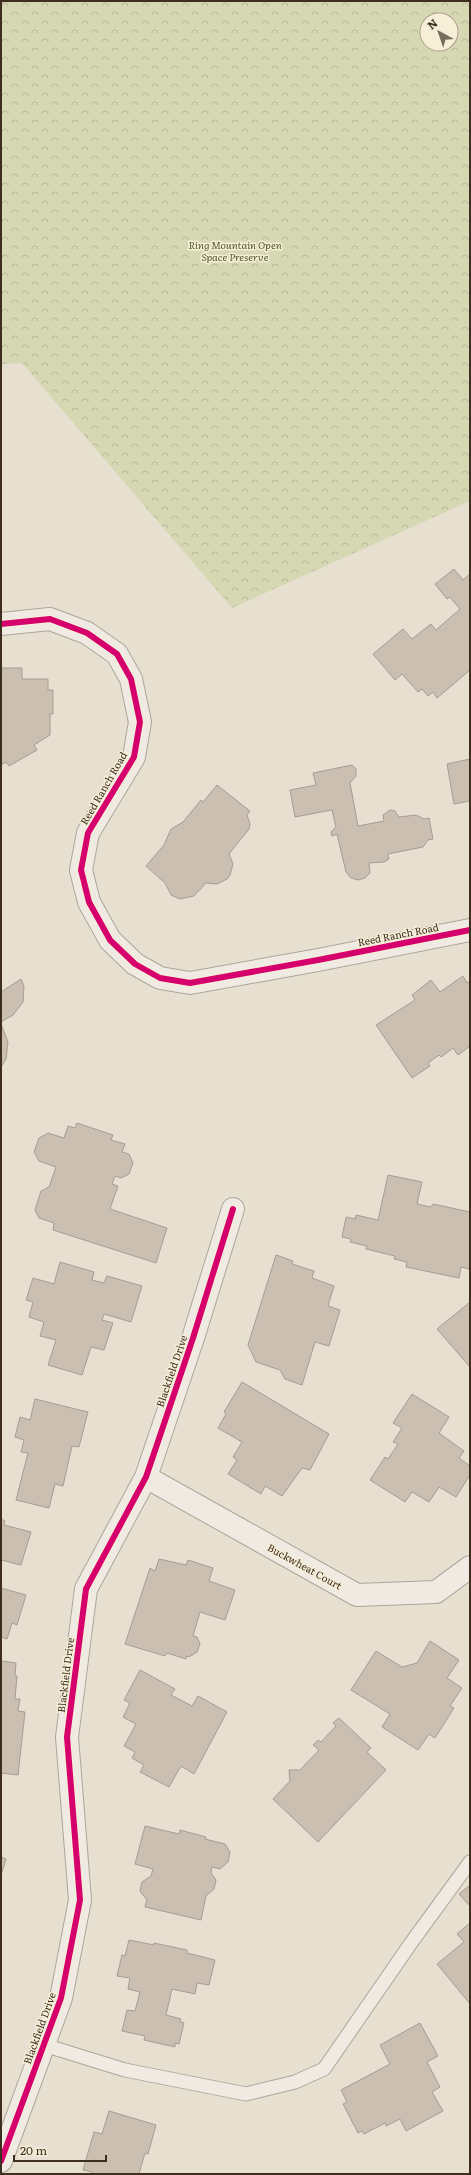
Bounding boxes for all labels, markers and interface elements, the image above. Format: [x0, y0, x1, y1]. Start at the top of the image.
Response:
north arrow [419, 12, 459, 52]
text: N [423, 14, 441, 33]
park label: Ring Mountain Open Space Preserve [188, 237, 282, 264]
street label: Reed Ranch Road [76, 749, 130, 827]
street label: Reed Ranch Road [356, 919, 440, 949]
street label: Blackfield Drive [152, 1333, 190, 1409]
street label: Buckwheat Court [265, 1539, 345, 1593]
street label: Blackfield Drive [53, 1637, 77, 1713]
street label: Blackfield Drive [19, 1990, 59, 2066]
scale bar [14, 2137, 106, 2163]
text: 20 m [20, 2141, 47, 2159]

